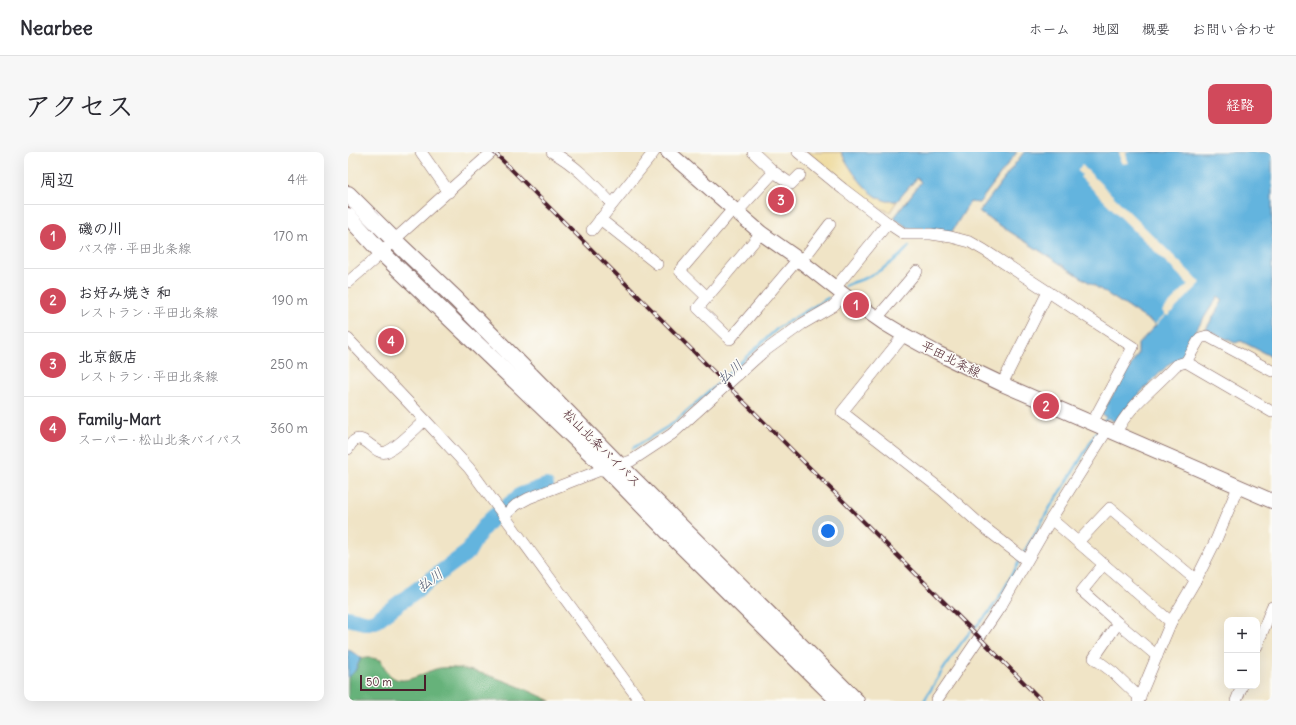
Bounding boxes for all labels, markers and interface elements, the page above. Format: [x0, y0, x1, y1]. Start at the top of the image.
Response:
text: Nearbee [20, 16, 93, 40]
text: ホーム [1029, 20, 1070, 38]
text: 地図 [1092, 20, 1120, 38]
text: 概要 [1142, 20, 1170, 38]
text: お問い合わせ [1192, 20, 1276, 38]
button: 経路 [1208, 84, 1272, 124]
text: アクセス [24, 88, 134, 124]
text: 周辺 [40, 169, 74, 191]
text: 4件 [287, 171, 308, 188]
pin: 3 [768, 185, 794, 215]
text: 磯の川 [78, 219, 123, 238]
text: 1 [50, 228, 56, 245]
text: 170 m [273, 228, 308, 245]
text: バス停 · 平田北条線 [78, 240, 191, 257]
text: お好み焼き 和 [78, 283, 172, 302]
pin: 1 [843, 290, 869, 320]
text: 2 [49, 292, 57, 309]
text: 190 m [272, 292, 308, 309]
text: レストラン · 平田北条線 [78, 304, 218, 321]
pin: 4 [378, 326, 404, 356]
street label: 平田北条線 [918, 337, 985, 382]
text: 北京飯店 [78, 347, 138, 366]
text: 3 [49, 356, 57, 373]
text: 250 m [270, 356, 308, 373]
water label: 払川 [714, 356, 746, 388]
text: レストラン · 平田北条線 [78, 368, 218, 385]
pin: 2 [1033, 391, 1059, 421]
street label: 松山北条バイパス [559, 405, 645, 491]
text: Family-Mart [78, 410, 161, 429]
text: 4 [49, 420, 57, 437]
text: 360 m [270, 420, 308, 437]
text: スーパー · 松山北条バイパス [78, 431, 242, 448]
your location [818, 521, 838, 541]
water label: 払川 [413, 564, 447, 596]
map controls [1224, 617, 1260, 689]
button: + [1224, 617, 1260, 653]
button: − [1224, 653, 1260, 689]
scale bar [360, 673, 426, 692]
text: 50 m [366, 675, 392, 689]

